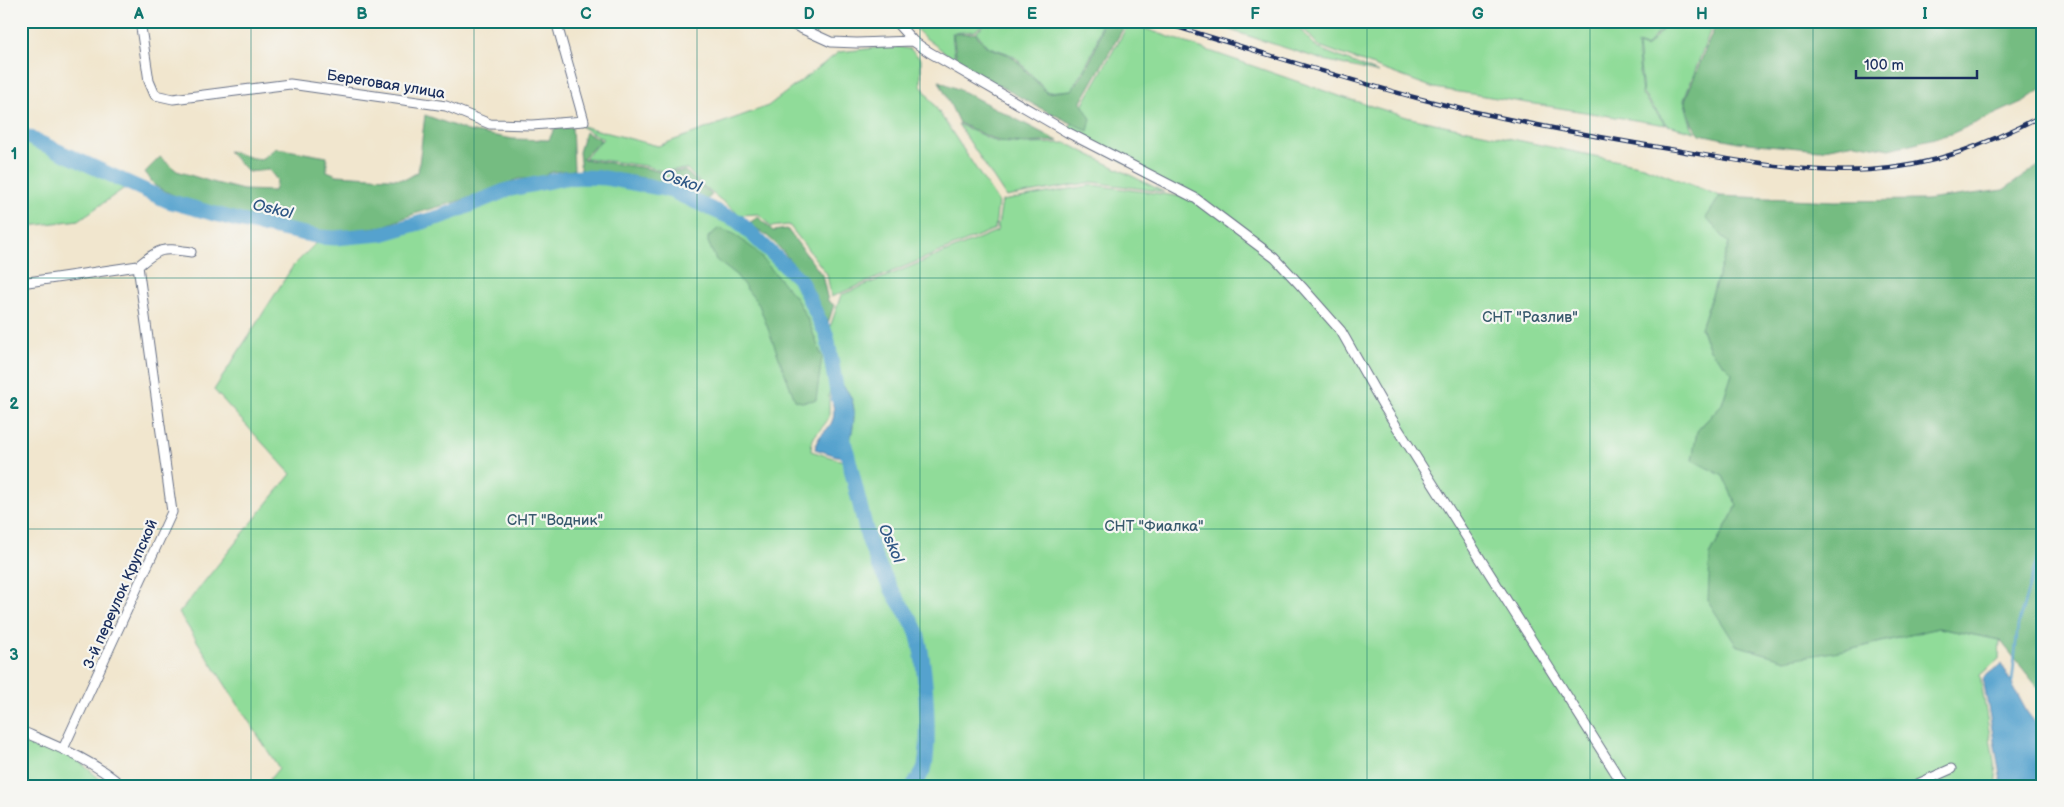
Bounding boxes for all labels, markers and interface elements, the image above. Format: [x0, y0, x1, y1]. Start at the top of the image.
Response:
text: A [133, 5, 144, 24]
text: B [356, 5, 368, 24]
text: C [580, 5, 592, 24]
text: D [803, 5, 815, 24]
text: E [1027, 5, 1037, 24]
text: F [1250, 5, 1260, 24]
text: G [1472, 5, 1484, 24]
text: H [1696, 5, 1708, 24]
text: I [1922, 5, 1928, 24]
scale bar [1856, 48, 1978, 80]
text: 100 m [1864, 56, 1904, 75]
street label: Береговая улица [325, 66, 447, 103]
text: 1 [11, 145, 17, 164]
water label: Oskol [659, 166, 705, 198]
water label: Oskol [251, 196, 296, 224]
park label: СНТ "Разлив" [1482, 308, 1578, 327]
text: 2 [9, 395, 19, 414]
park label: СНТ "Водник" [507, 511, 603, 530]
street label: 3-й переулок Крупской [79, 516, 162, 672]
park label: СНТ "Фиалка" [1104, 517, 1204, 536]
water label: Oskol [874, 521, 908, 567]
text: 3 [9, 646, 19, 665]

